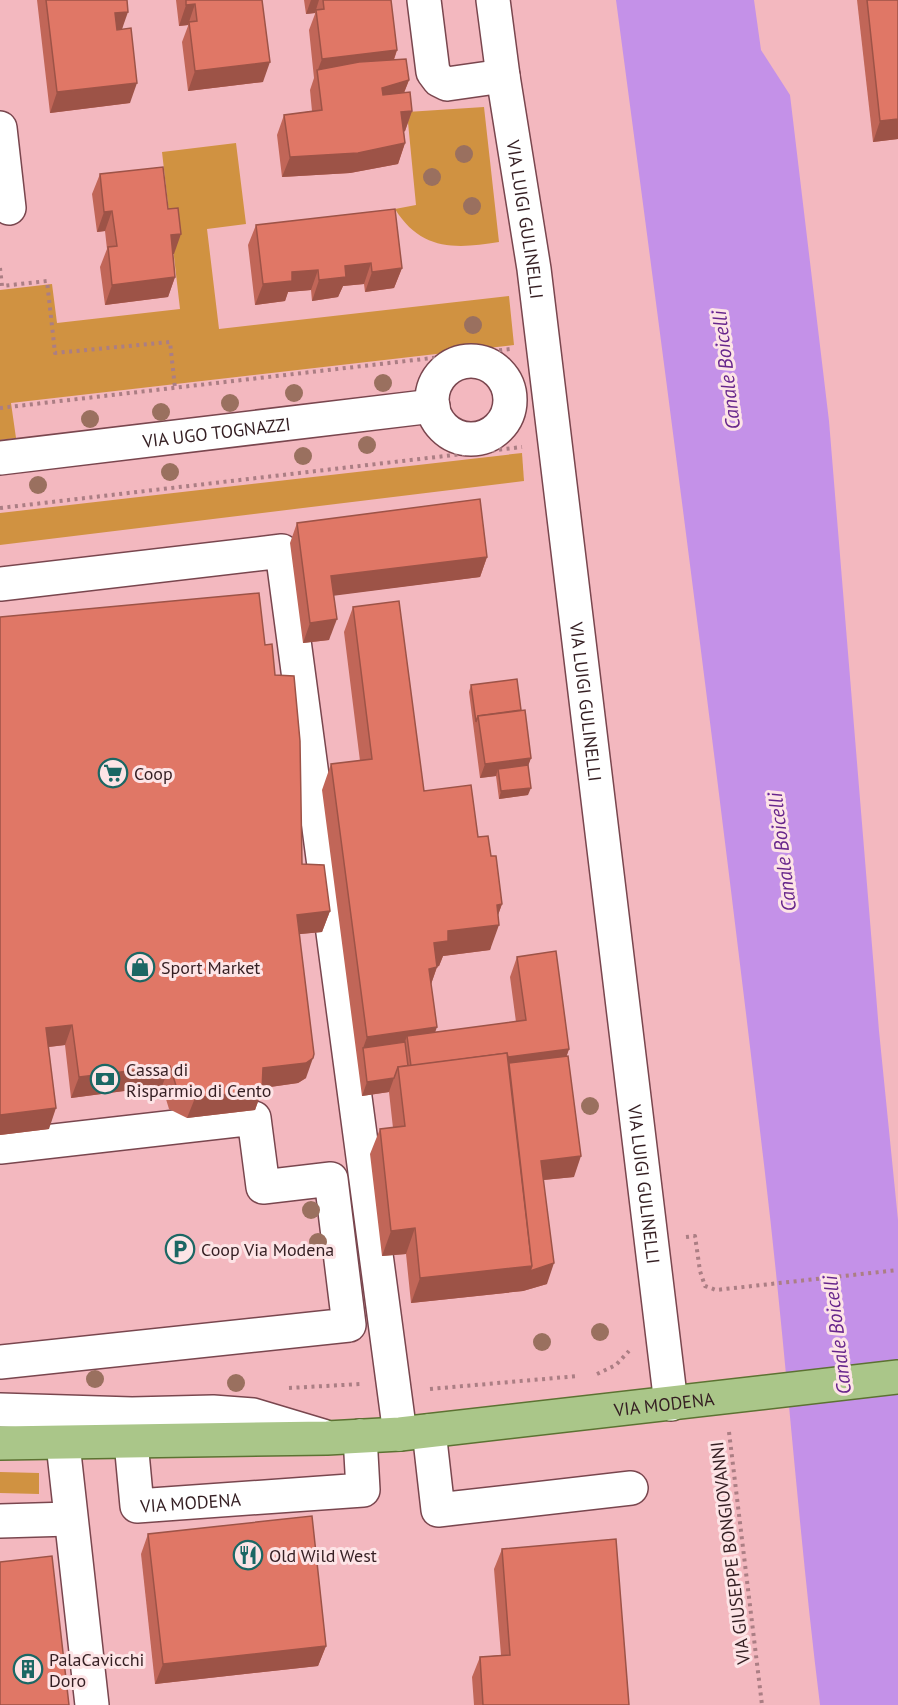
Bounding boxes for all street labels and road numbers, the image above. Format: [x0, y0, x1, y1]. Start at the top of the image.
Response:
street label: VIA LUIGI GULINELLI [502, 137, 549, 300]
street label: VIA UGO TOGNAZZI [140, 412, 292, 452]
street label: VIA LUIGI GULINELLI [565, 620, 607, 783]
street label: VIA LUIGI GULINELLI [623, 1102, 666, 1265]
street label: VIA MODENA [612, 1387, 716, 1421]
street label: VIA GIUSEPPE BONGIOVANNI [705, 1440, 755, 1667]
street label: VIA MODENA [139, 1487, 242, 1517]

